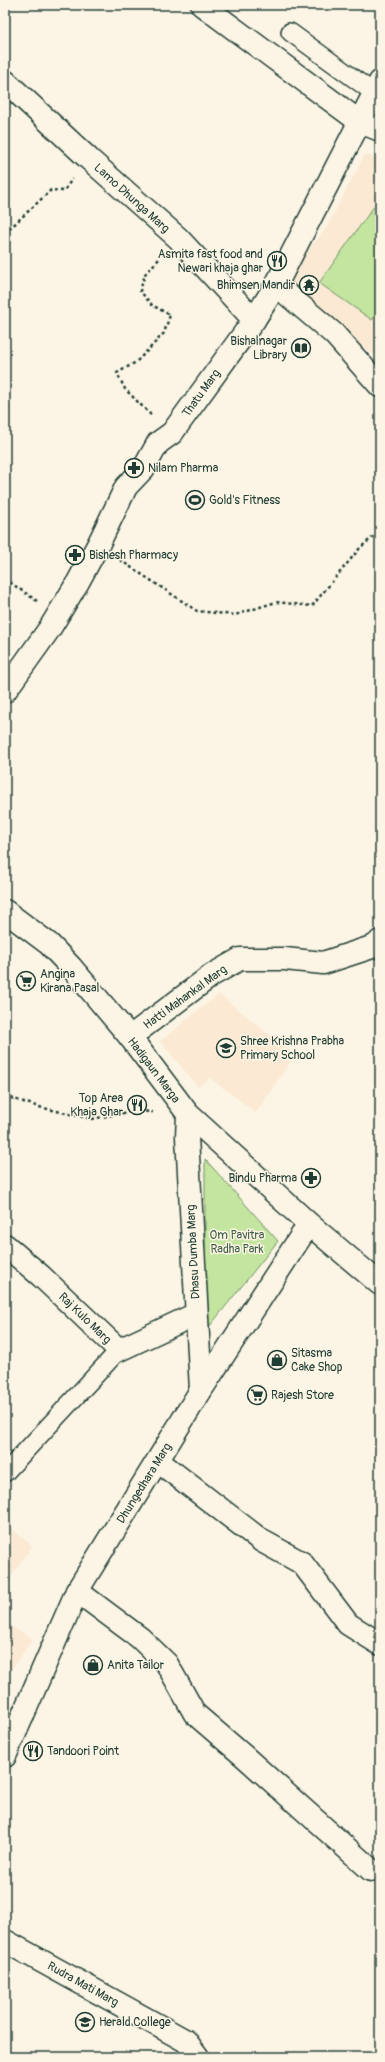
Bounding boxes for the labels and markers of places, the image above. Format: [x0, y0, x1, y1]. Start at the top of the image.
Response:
place label: Asmita fast food and Newari khaja ghar [158, 247, 264, 276]
restaurant icon: Asmita fast food and Newari khaja ghar [266, 250, 288, 272]
temple icon: Bhimsen Mandir [298, 274, 320, 296]
place label: Bhimsen Mandir [217, 278, 296, 293]
place label: Bishalnagar Library [230, 334, 288, 363]
library icon: Bishalnagar Library [290, 337, 312, 359]
pharmacy icon: Nilam Pharma [123, 457, 145, 479]
place label: Nilam Pharma [148, 461, 219, 476]
sports icon: Gold's Fitness [184, 489, 206, 511]
place label: Gold's Fitness [209, 493, 281, 508]
pharmacy icon: Bishesh Pharmacy [64, 544, 86, 566]
place label: Bishesh Pharmacy [89, 548, 178, 563]
place label: Angina Kirana Pasal [40, 967, 100, 996]
supermarket icon: Angina Kirana Pasal [15, 970, 37, 992]
place label: Shree Krishna Prabha Primary School [240, 1034, 344, 1063]
school or university icon: Shree Krishna Prabha Primary School [215, 1037, 237, 1059]
place label: Top Area Khaja Ghar [70, 1091, 124, 1120]
restaurant icon: Top Area Khaja Ghar [126, 1094, 148, 1116]
pharmacy icon: Bindu Pharma [300, 1167, 322, 1189]
place label: Bindu Pharma [229, 1171, 297, 1186]
place label: Sitasma Cake Shop [291, 1346, 343, 1375]
shop icon: Sitasma Cake Shop [266, 1349, 288, 1371]
supermarket icon: Rajesh Store [246, 1384, 268, 1406]
place label: Rajesh Store [271, 1388, 334, 1403]
shop icon: Anita Tailor [82, 1654, 104, 1676]
place label: Anita Tailor [107, 1658, 165, 1673]
restaurant icon: Tandoori Point [22, 1740, 44, 1762]
place label: Tandoori Point [47, 1744, 119, 1759]
school or university icon: Herald College [74, 2011, 96, 2033]
place label: Herald College [99, 2015, 171, 2030]

